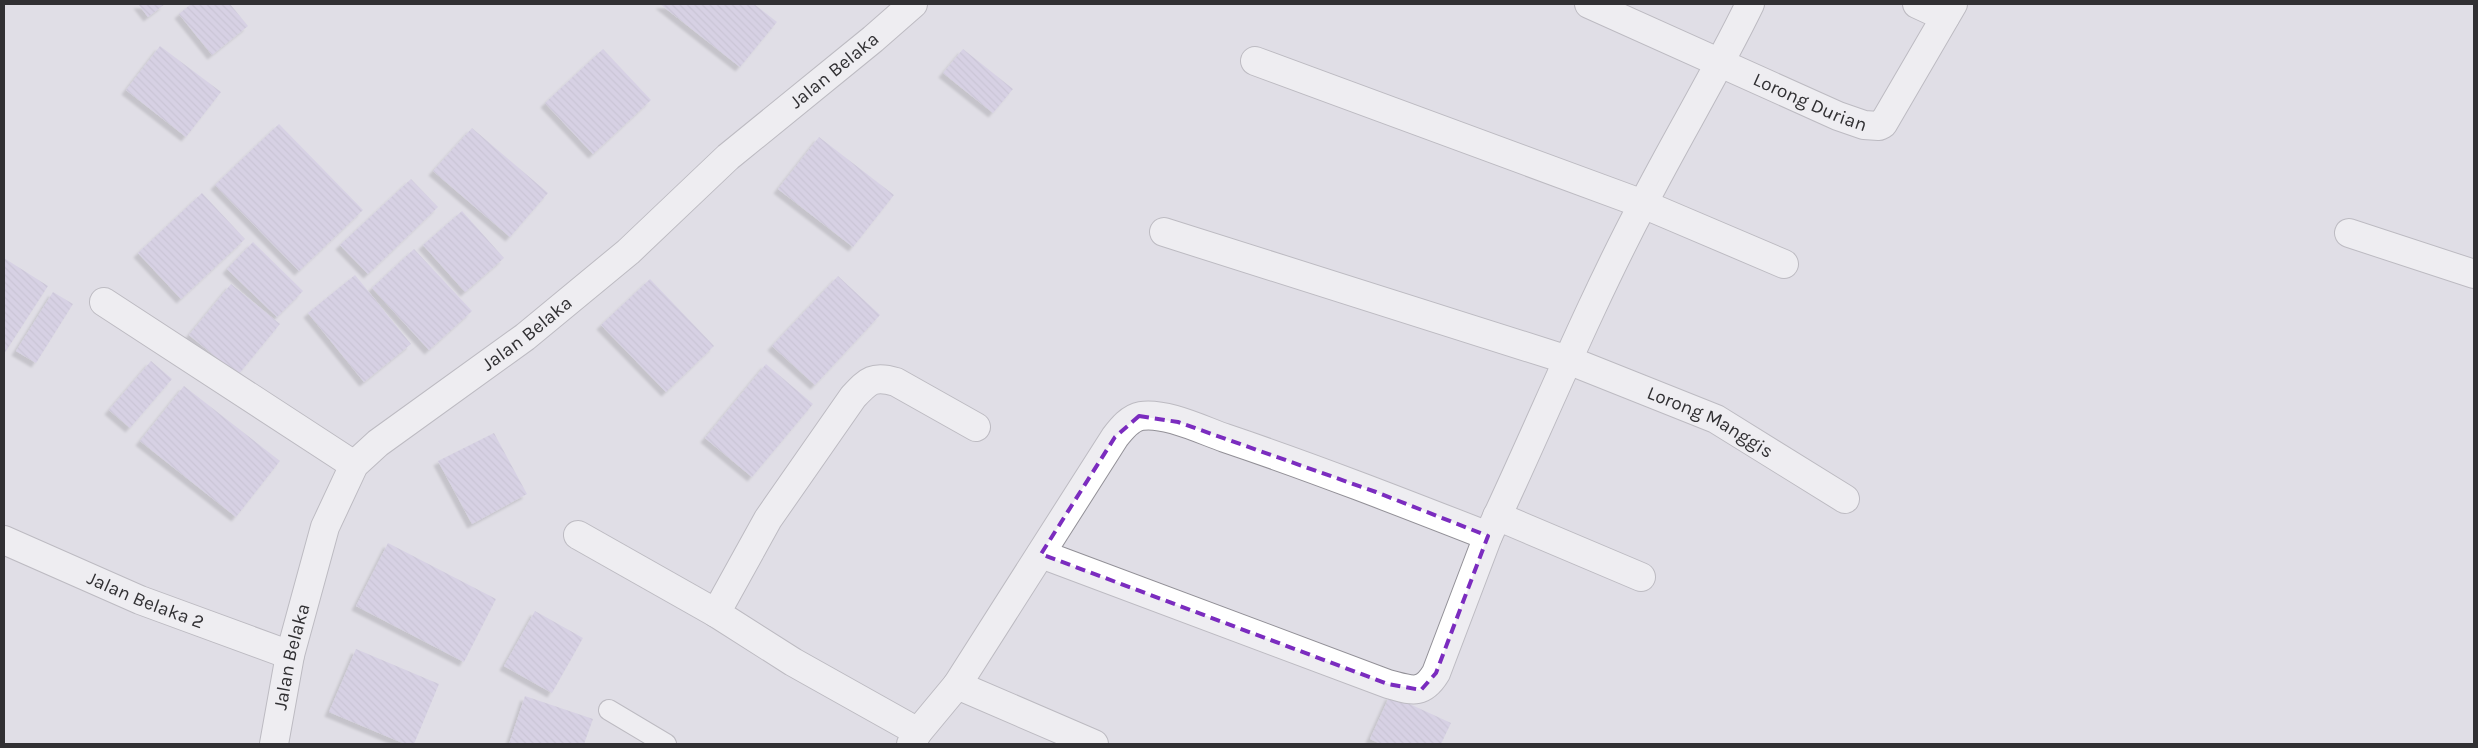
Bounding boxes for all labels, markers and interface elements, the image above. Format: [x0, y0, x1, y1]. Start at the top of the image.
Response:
street label: Jalan Belaka [785, 28, 883, 113]
street label: Lorong Durian [1750, 68, 1870, 136]
street label: Jalan Belaka [478, 292, 577, 376]
street label: Lorong Manggis [1644, 382, 1777, 463]
street label: Jalan Belaka 2 [84, 567, 207, 634]
street label: Jalan Belaka [269, 601, 315, 712]

